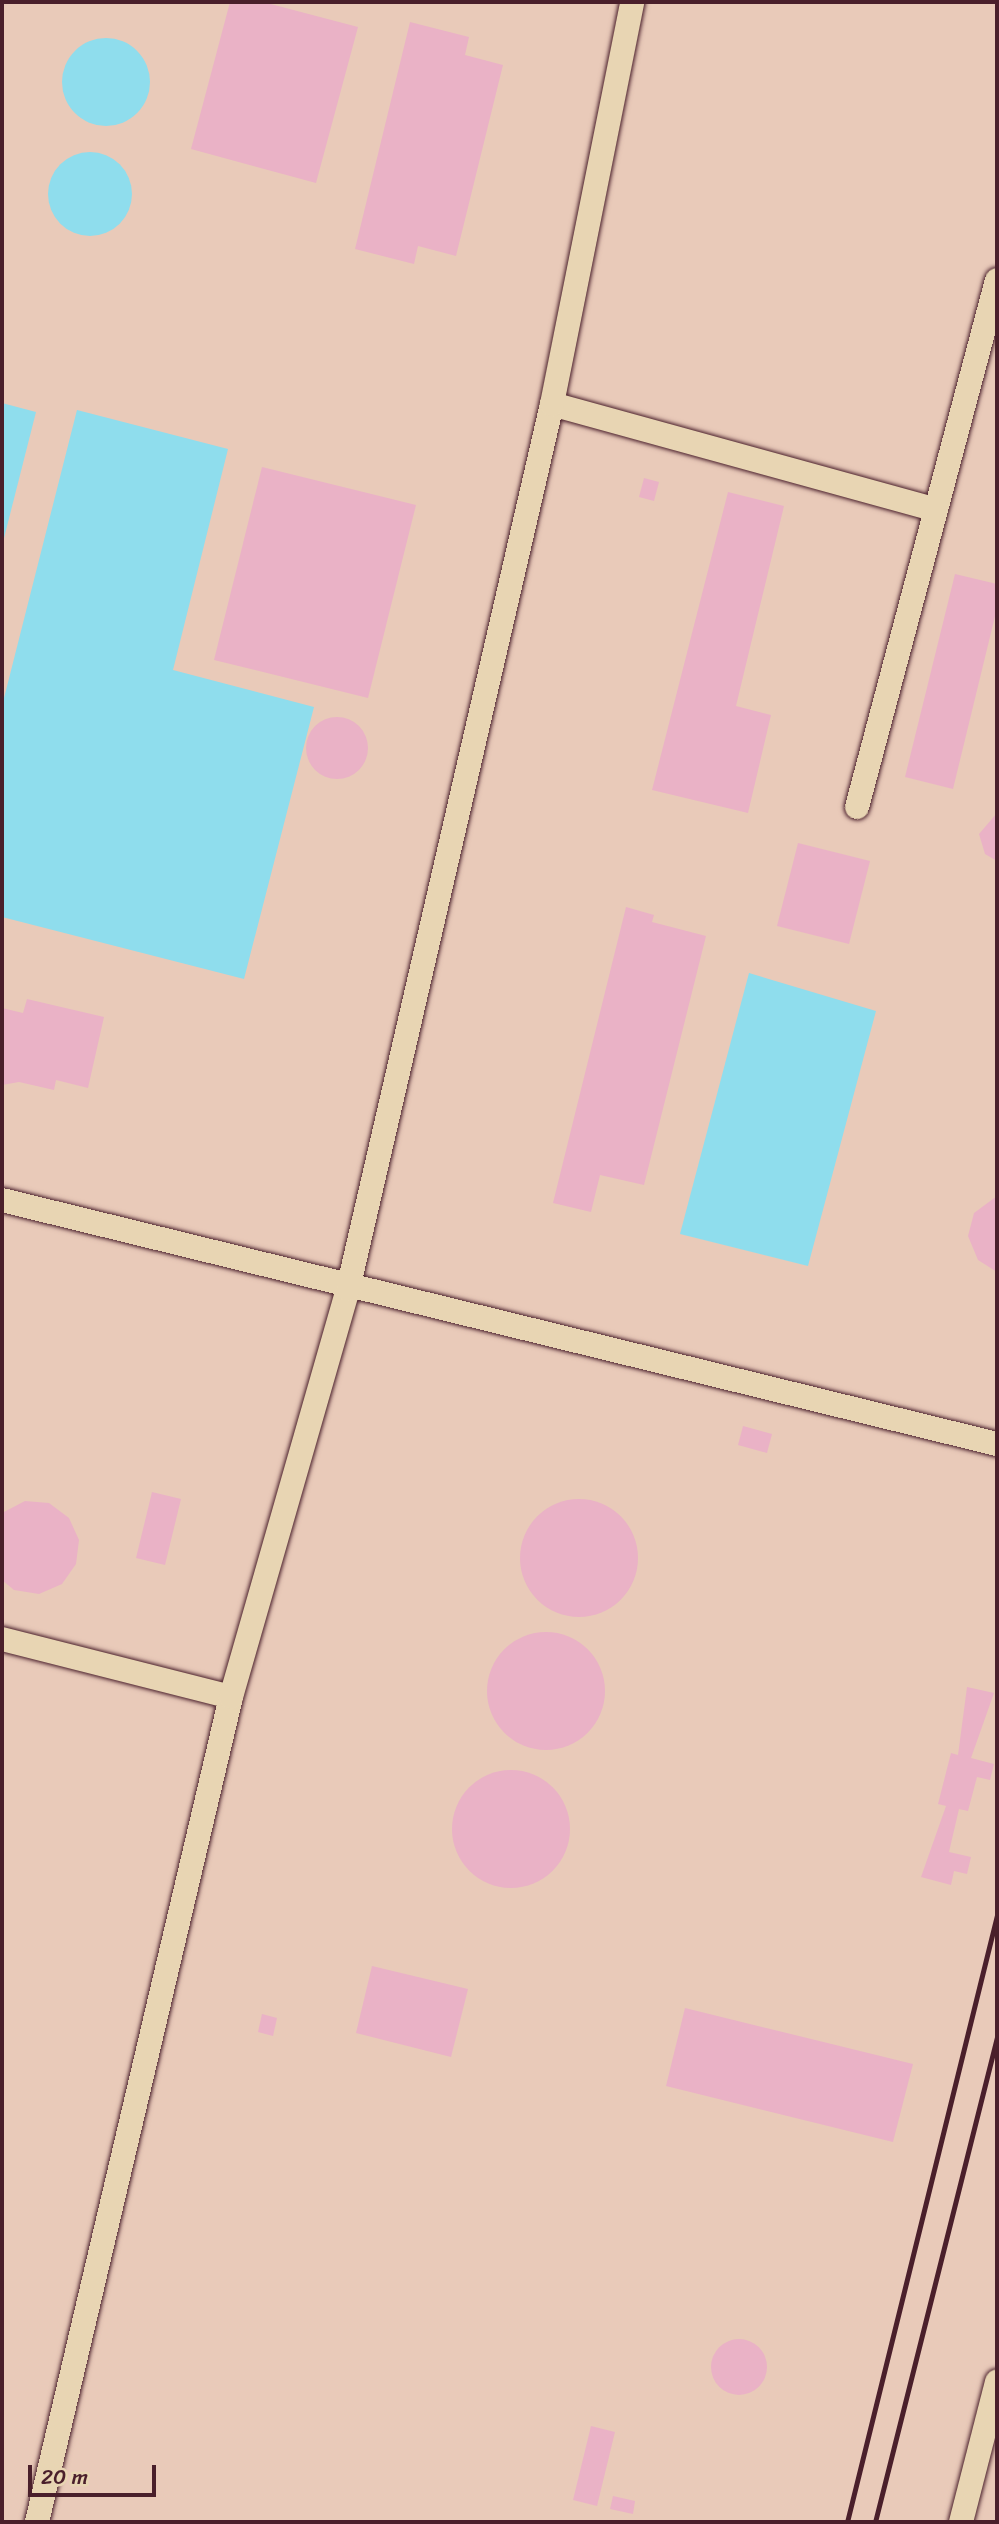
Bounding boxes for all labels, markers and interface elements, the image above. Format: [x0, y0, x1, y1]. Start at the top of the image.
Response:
scale bar [32, 2450, 159, 2494]
text: 20 m [41, 2458, 88, 2496]

